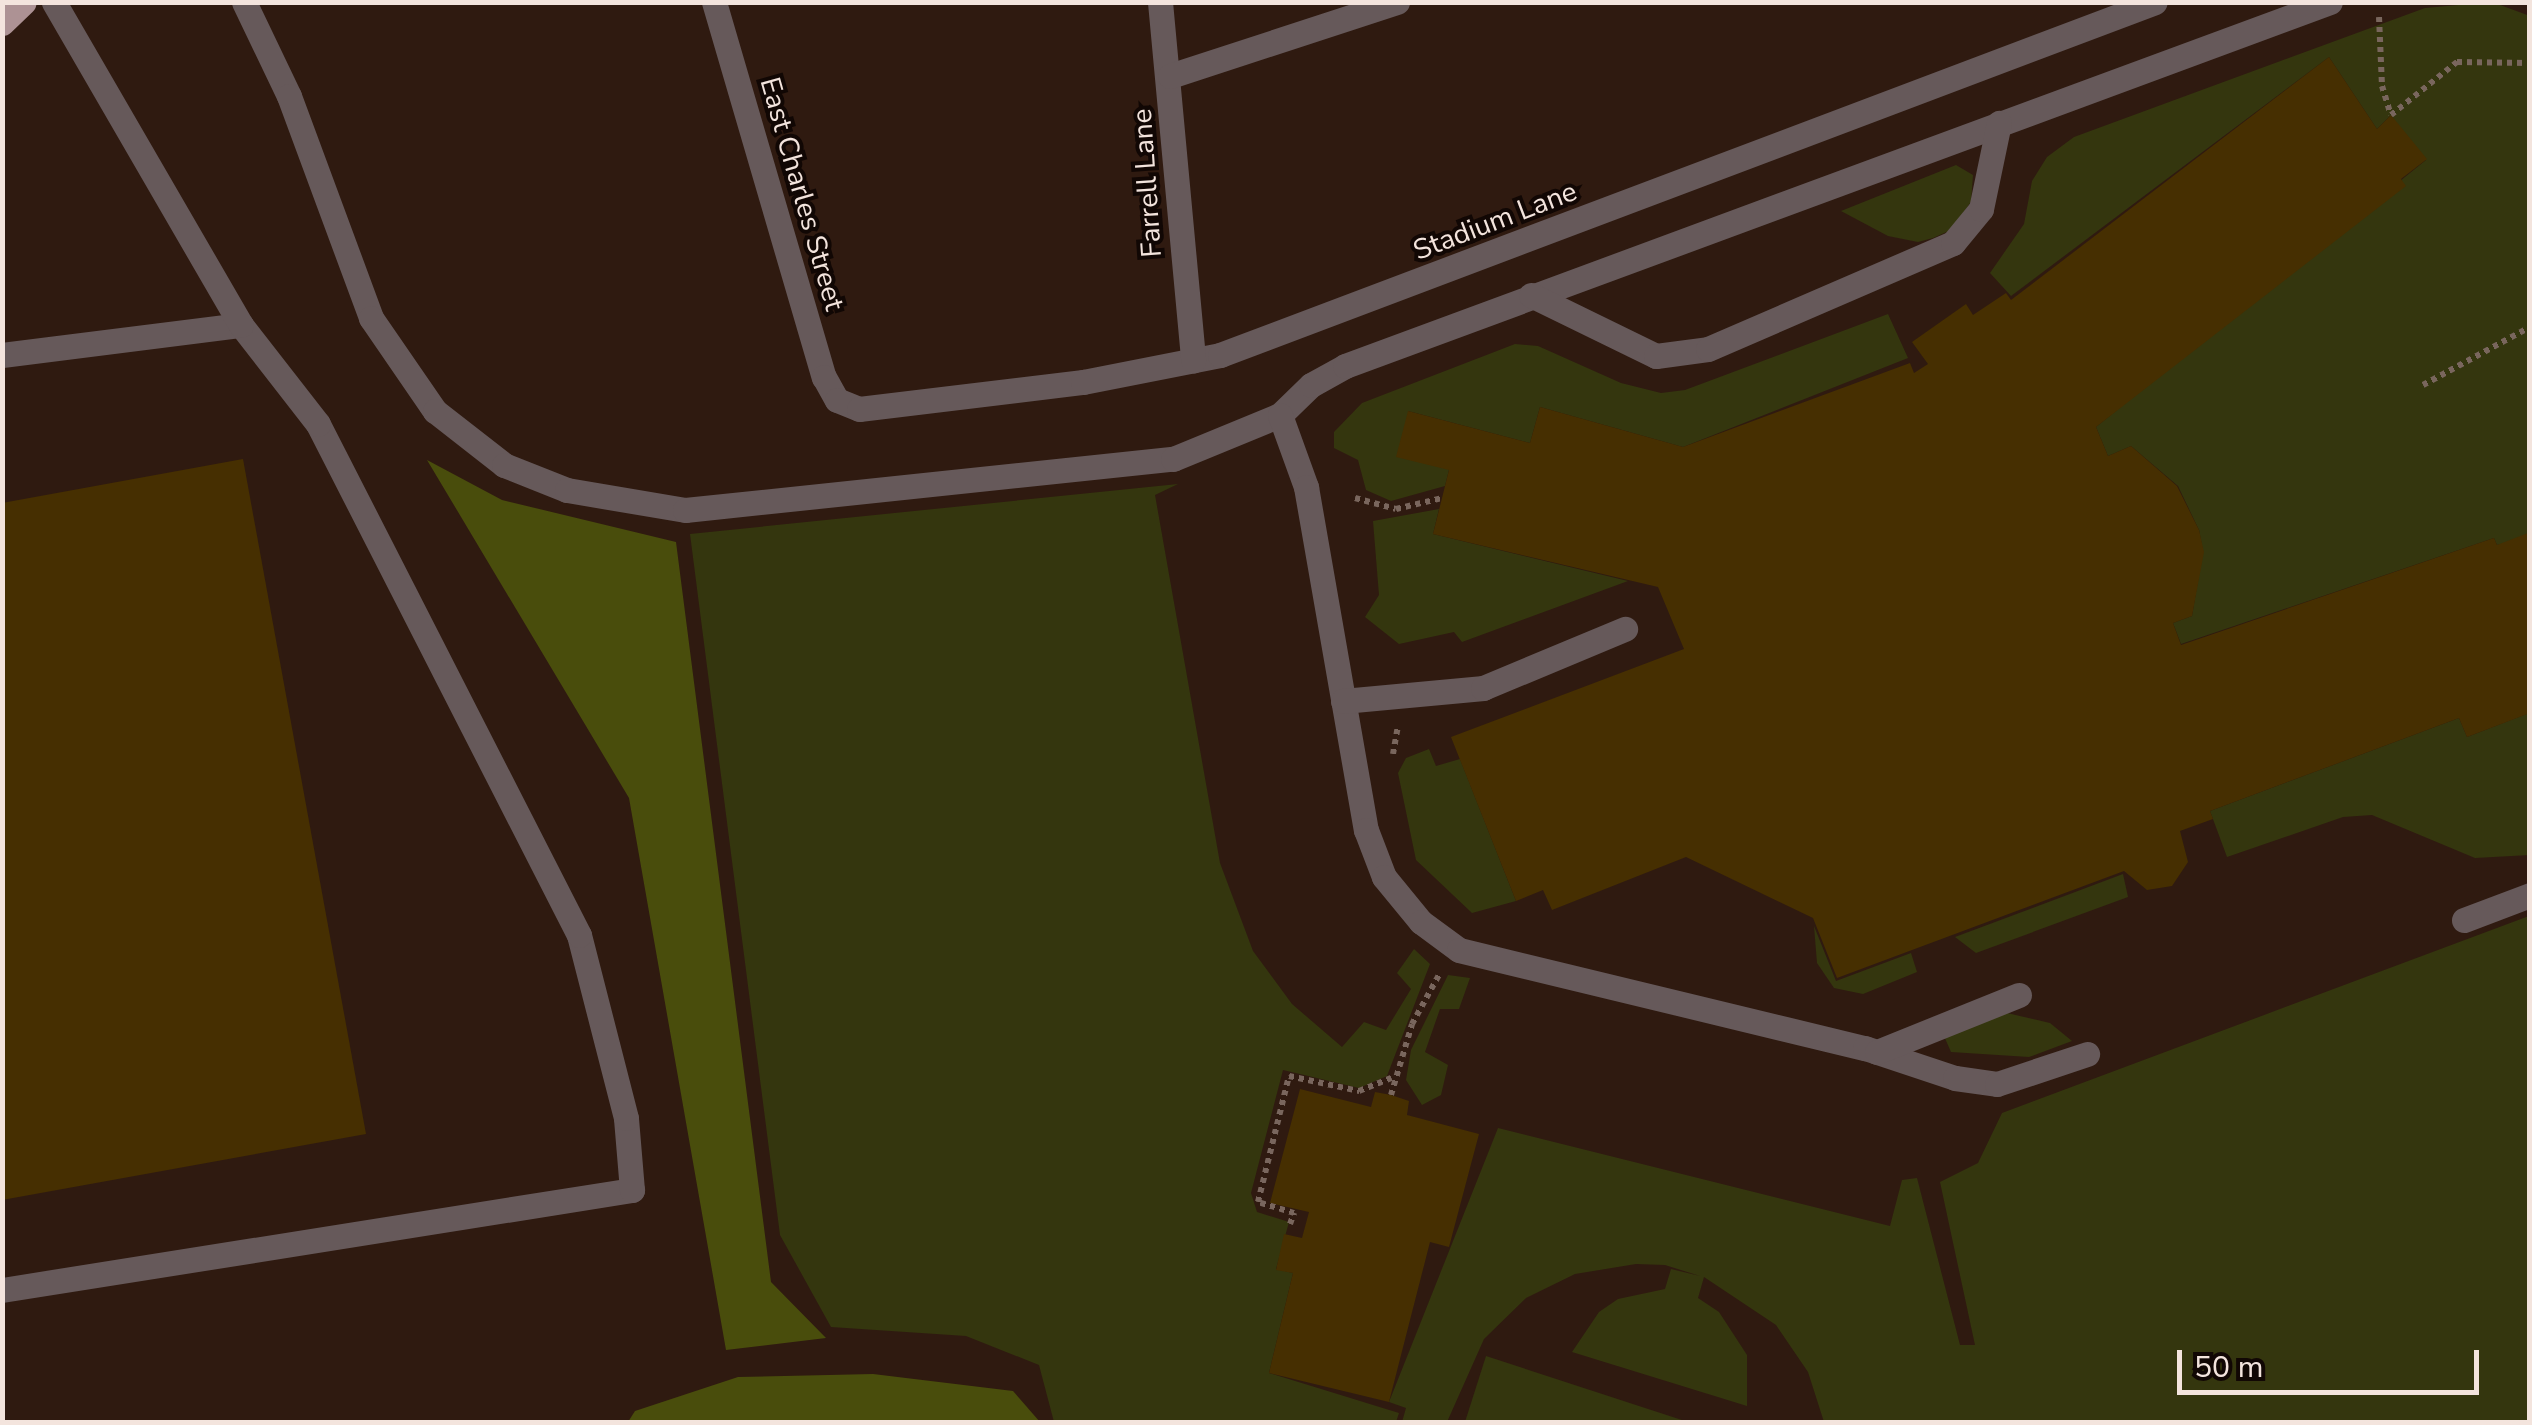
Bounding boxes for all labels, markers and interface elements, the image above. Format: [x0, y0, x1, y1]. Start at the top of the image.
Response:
street label: East Charles Street [753, 74, 851, 314]
street label: Farrell Lane [1125, 108, 1169, 258]
street label: Stadium Lane [1409, 174, 1581, 268]
scale bar [2182, 1330, 2484, 1392]
text: 50 m [2194, 1347, 2263, 1388]

